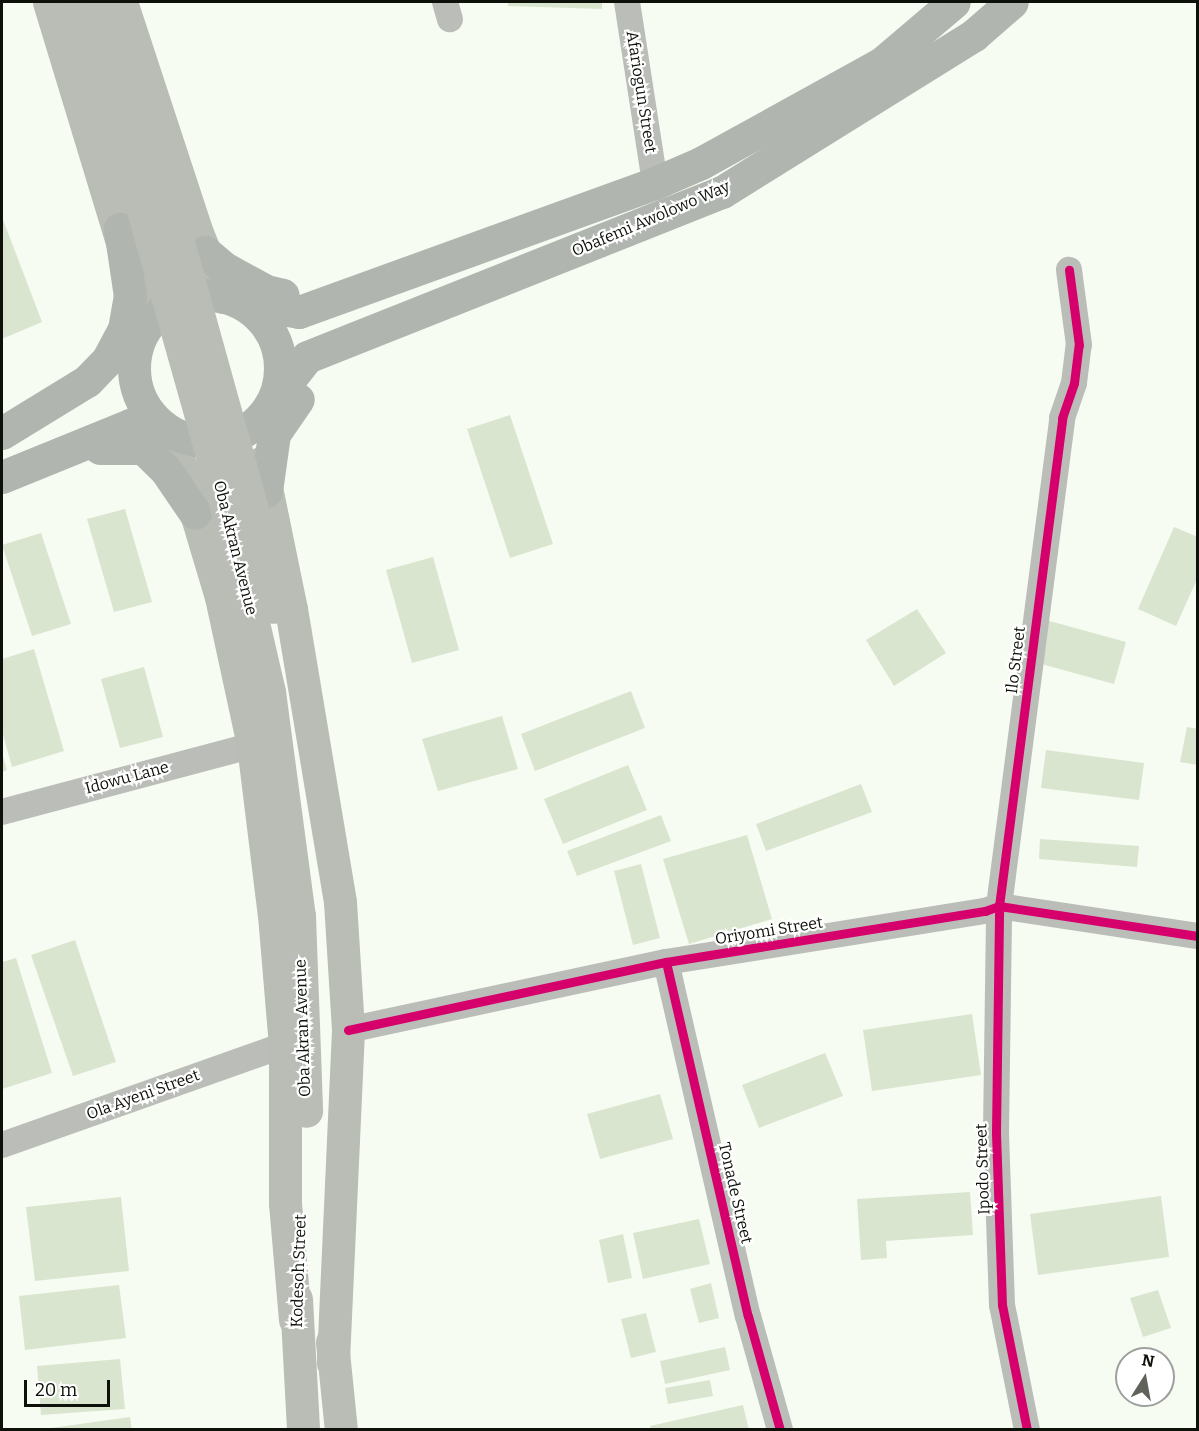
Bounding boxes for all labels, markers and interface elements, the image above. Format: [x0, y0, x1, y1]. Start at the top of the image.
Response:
street label: Afariogun Street [622, 30, 660, 154]
street label: Obafemi Awolowo Way [569, 177, 733, 261]
street label: Oba Akran Avenue [209, 479, 261, 617]
street label: Ilo Street [1002, 625, 1030, 695]
street label: Idowu Lane [83, 758, 171, 798]
street label: Oriyomi Street [714, 913, 824, 949]
street label: Oba Akran Avenue [291, 959, 315, 1097]
street label: Ola Ayeni Street [84, 1066, 202, 1124]
street label: Ipodo Street [972, 1123, 994, 1215]
street label: Tonade Street [714, 1141, 756, 1245]
street label: Kodesoh Street [287, 1214, 311, 1328]
north arrow [1115, 1347, 1175, 1407]
text: N [1140, 1350, 1156, 1371]
scale bar [27, 1368, 112, 1406]
text: 20 m [35, 1379, 77, 1401]

